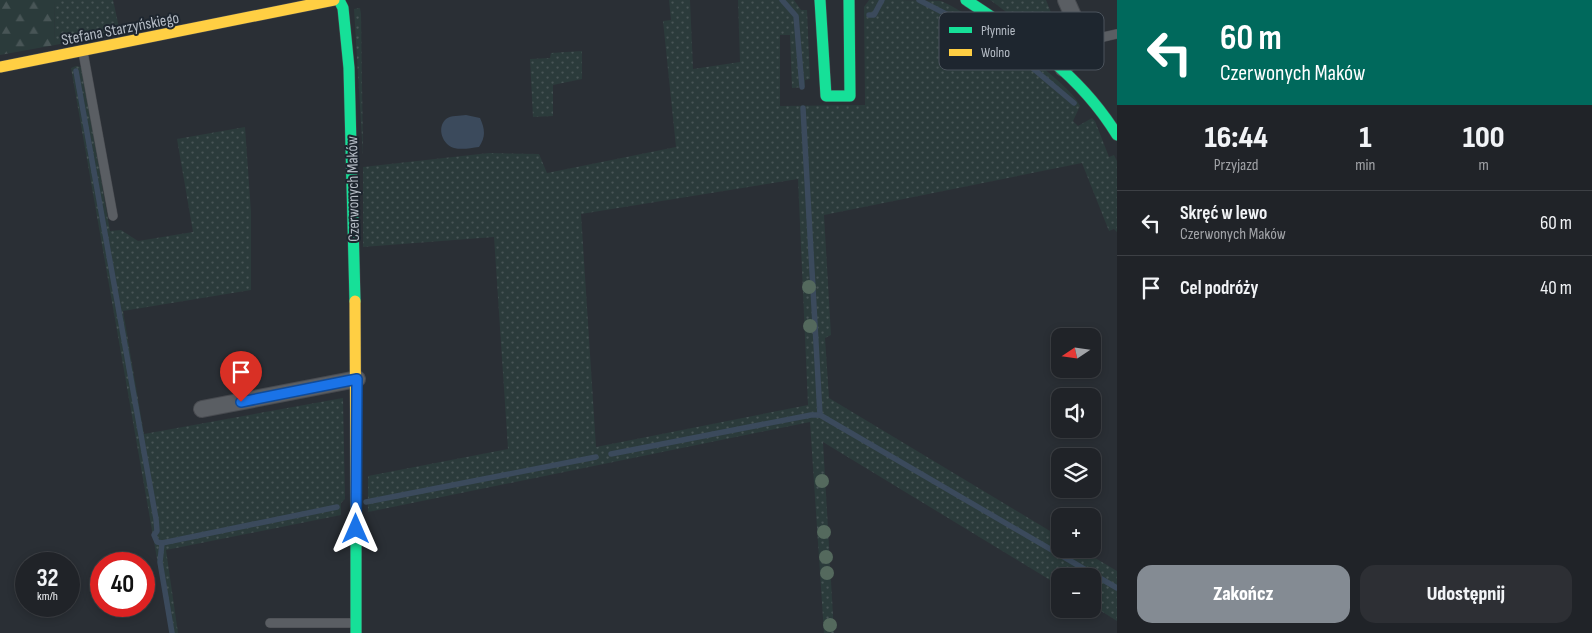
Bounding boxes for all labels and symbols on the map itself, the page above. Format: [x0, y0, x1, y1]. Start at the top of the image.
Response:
street label: Stefana Starzyńskiego [60, 9, 181, 50]
legend [939, 12, 1104, 70]
text: Płynnie [981, 22, 1015, 39]
text: Wolno [981, 44, 1010, 61]
street label: Czerwonych Maków [343, 136, 364, 242]
north arrow [1051, 328, 1101, 378]
pin [220, 351, 262, 402]
position arrow [329, 502, 381, 554]
speed limit sign: 40 [90, 552, 155, 617]

